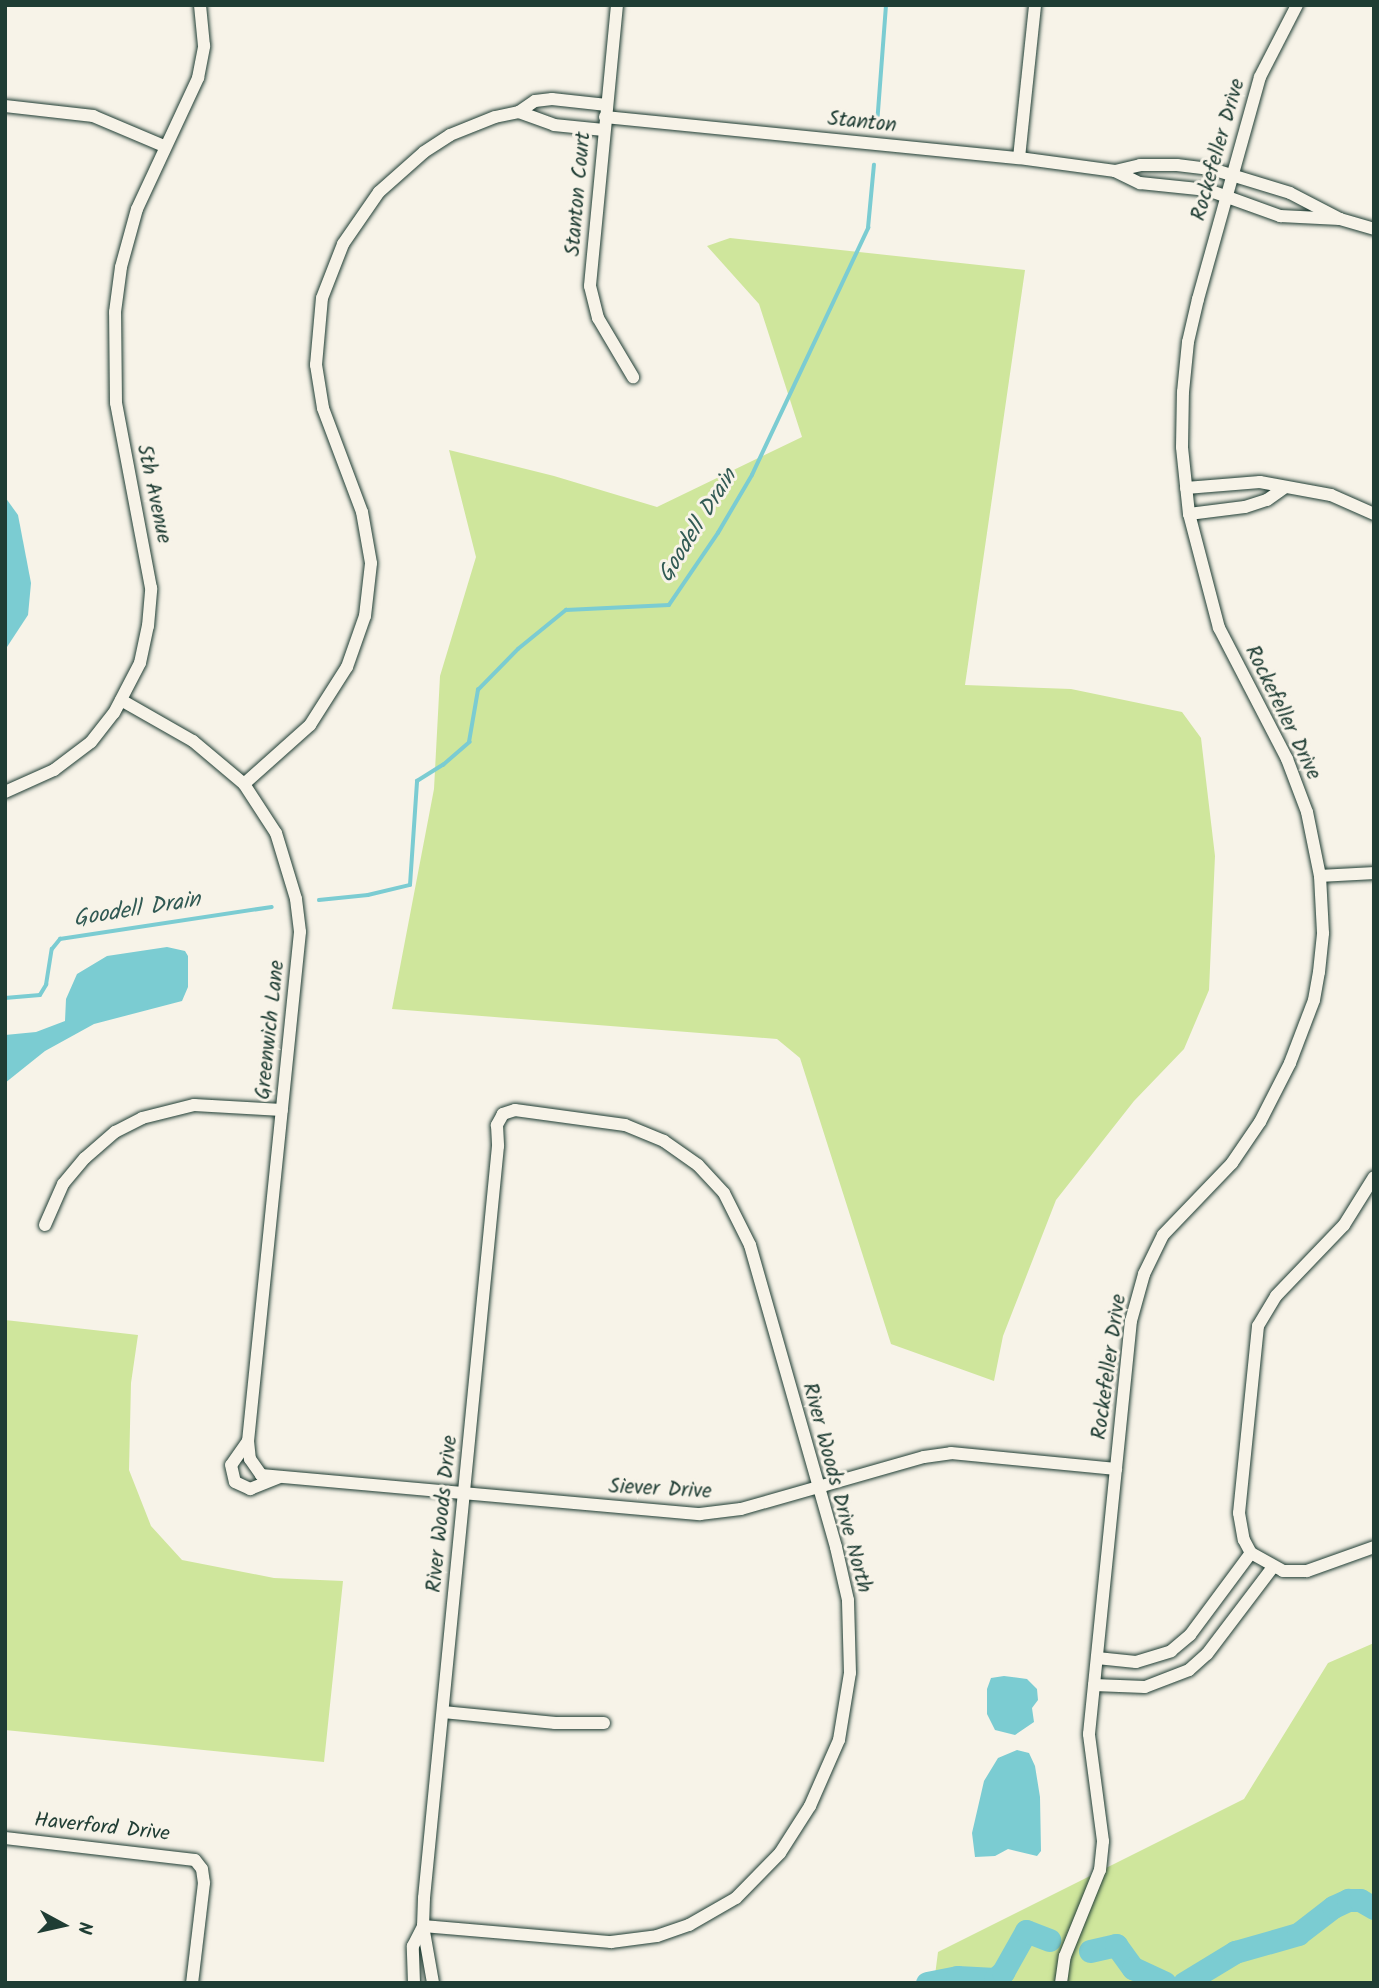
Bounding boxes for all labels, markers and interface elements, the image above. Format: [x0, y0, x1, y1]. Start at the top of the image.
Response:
street label: Rockefeller Drive [1187, 76, 1251, 224]
street label: Stanton [826, 107, 898, 139]
street label: Stanton Court [561, 131, 597, 257]
street label: 5th Avenue [130, 442, 176, 546]
water label: Goodell Drain [652, 464, 744, 588]
street label: Rockefeller Drive [1239, 642, 1325, 784]
water label: Goodell Drain [72, 886, 202, 934]
street label: Greenwich Lane [251, 959, 291, 1101]
street label: Rockefeller Drive [1087, 1293, 1133, 1441]
street label: River Woods Drive North [796, 1380, 876, 1596]
street label: River Woods Drive [422, 1434, 464, 1594]
street label: Siever Drive [608, 1475, 712, 1505]
street label: Haverford Drive [33, 1808, 171, 1848]
north arrow [28, 1890, 98, 1960]
text: N [68, 1920, 99, 1936]

